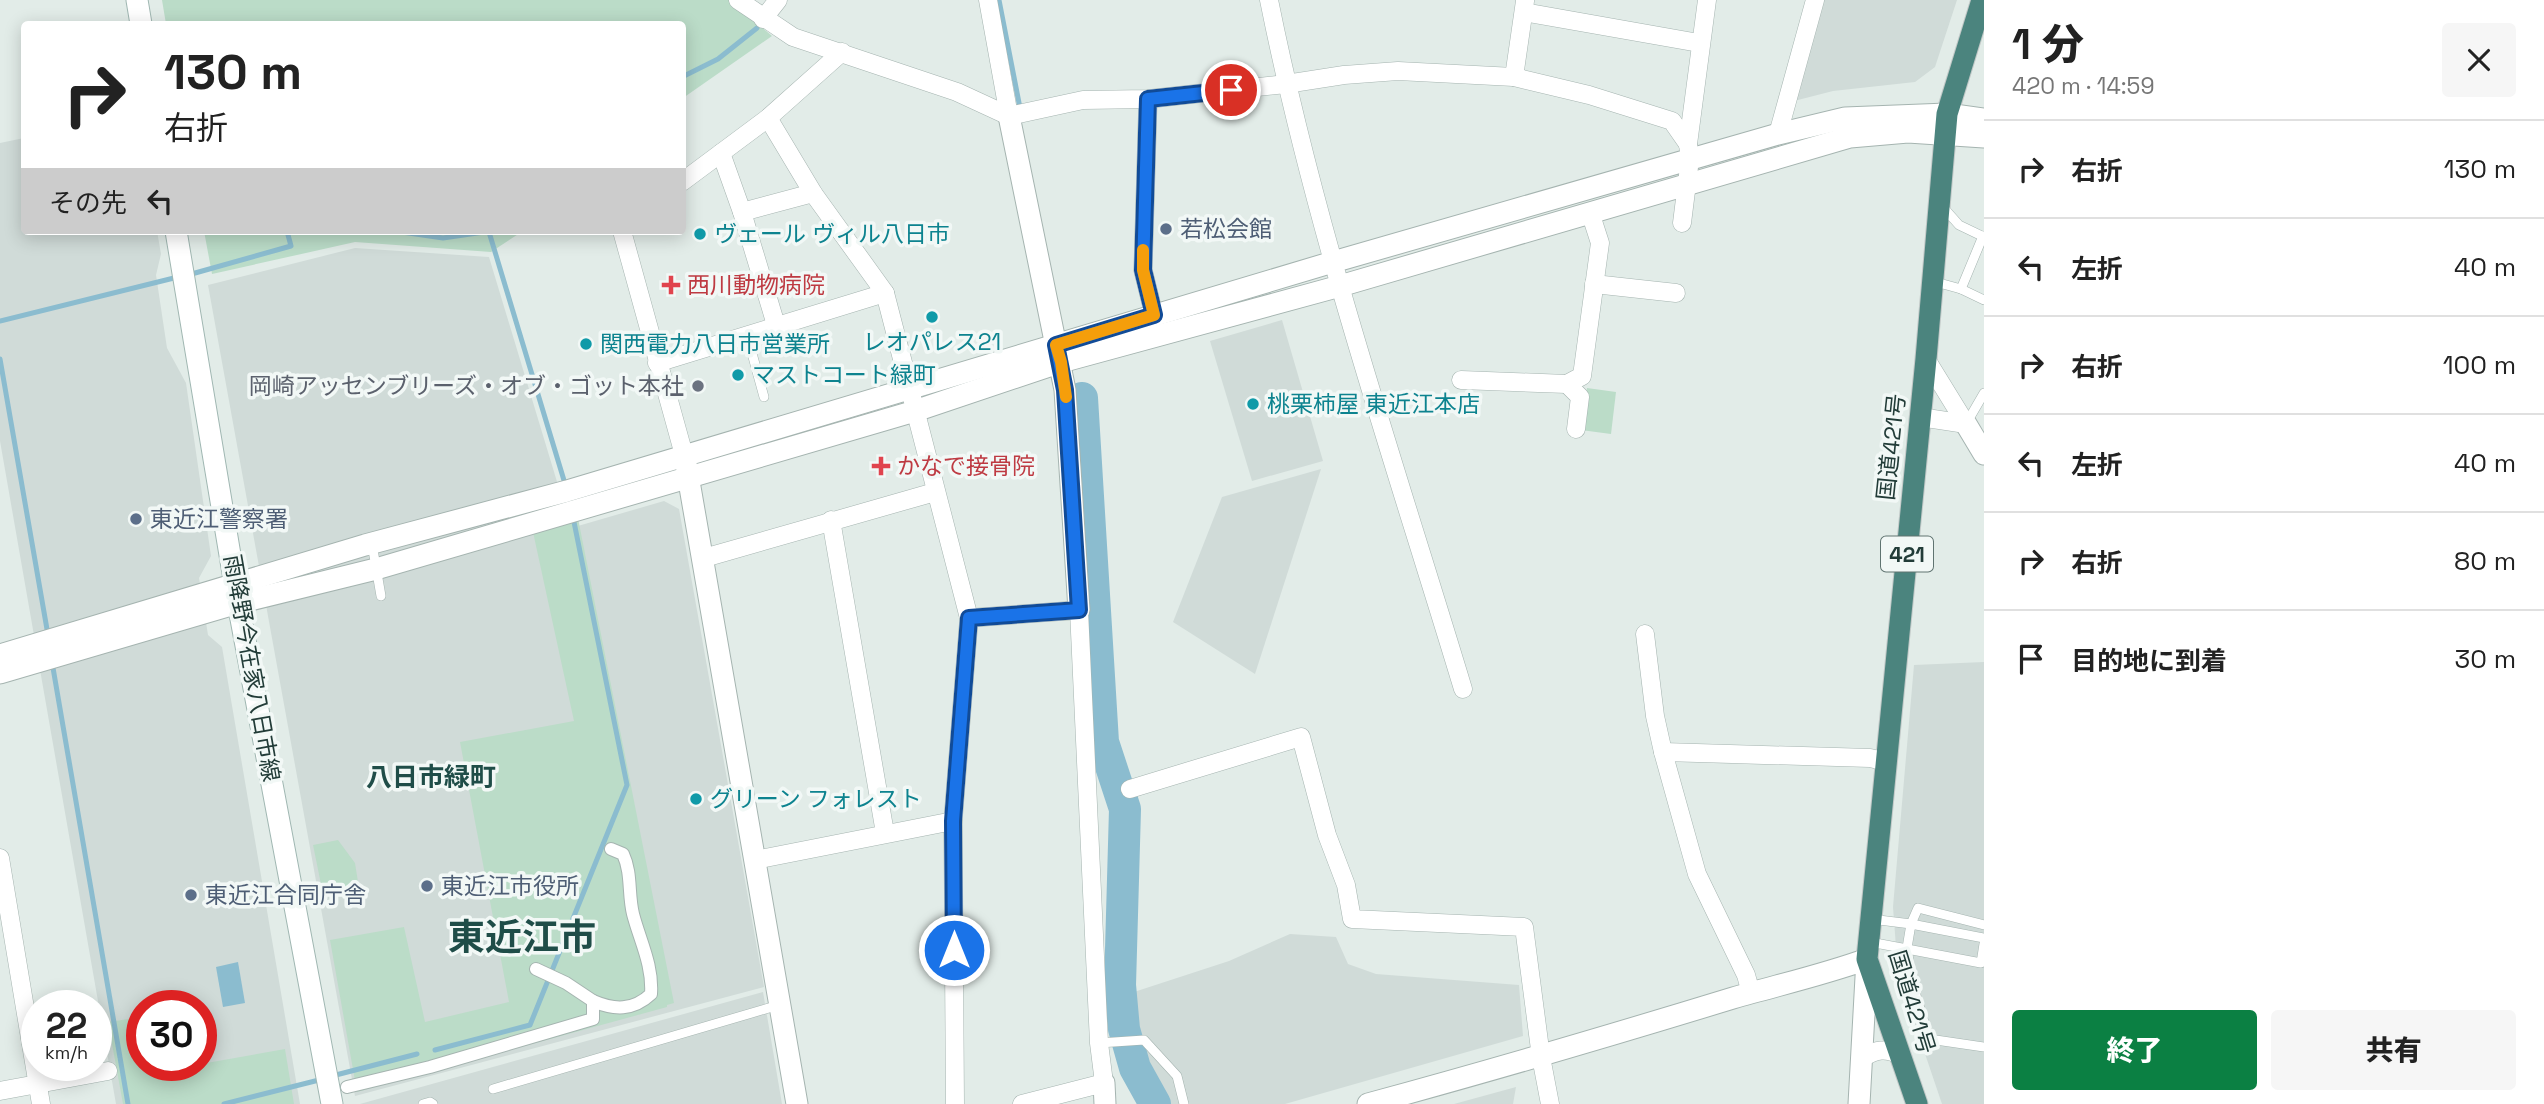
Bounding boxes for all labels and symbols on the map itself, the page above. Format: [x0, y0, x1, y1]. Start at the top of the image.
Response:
pin [1201, 60, 1261, 120]
place label: 若松会館 [1180, 214, 1272, 244]
place label: ヴェール ヴィル八日市 [714, 219, 950, 249]
marker: 若松会館 [1158, 221, 1174, 237]
marker: ヴェール ヴィル八日市 [692, 226, 708, 242]
place label: 西川動物病院 [687, 270, 825, 300]
marker: 西川動物病院 [661, 275, 681, 295]
marker: レオパレス21 [924, 309, 940, 325]
place label: レオパレス21 [863, 327, 1001, 357]
place label: 関西電力八日市営業所 [600, 329, 830, 359]
marker: 関西電力八日市営業所 [578, 336, 594, 352]
place label: マストコート緑町 [752, 360, 936, 390]
marker: マストコート緑町 [730, 367, 746, 383]
place label: 岡崎アッセンブリーズ・オブ・ゴット本社 [249, 371, 684, 401]
marker: 岡崎アッセンブリーズ・オブ・ゴット本社 [690, 378, 706, 394]
place label: 桃栗柿屋 東近江本店 [1267, 389, 1480, 419]
street label: 国道421号 [1870, 392, 1912, 502]
marker: 桃栗柿屋 東近江本店 [1245, 396, 1261, 412]
place label: かなで接骨院 [897, 451, 1035, 481]
marker: かなで接骨院 [871, 456, 891, 476]
place label: 東近江警察署 [150, 504, 288, 534]
marker: 東近江警察署 [128, 511, 144, 527]
road number: 421 [1881, 536, 1933, 572]
street label: 雨降野今在家八日市線 [217, 552, 287, 784]
district label: 八日市緑町 [366, 760, 496, 794]
place label: グリーン フォレスト [710, 784, 922, 814]
marker: グリーン フォレスト [688, 791, 704, 807]
place label: 東近江市役所 [441, 871, 579, 901]
marker: 東近江市役所 [419, 878, 435, 894]
place label: 東近江合同庁舎 [205, 880, 366, 910]
marker: 東近江合同庁舎 [183, 887, 199, 903]
position arrow [917, 913, 991, 987]
district label: 東近江市 [448, 914, 596, 961]
street label: 国道421号 [1882, 947, 1942, 1057]
speed limit sign: 30 [126, 990, 217, 1081]

